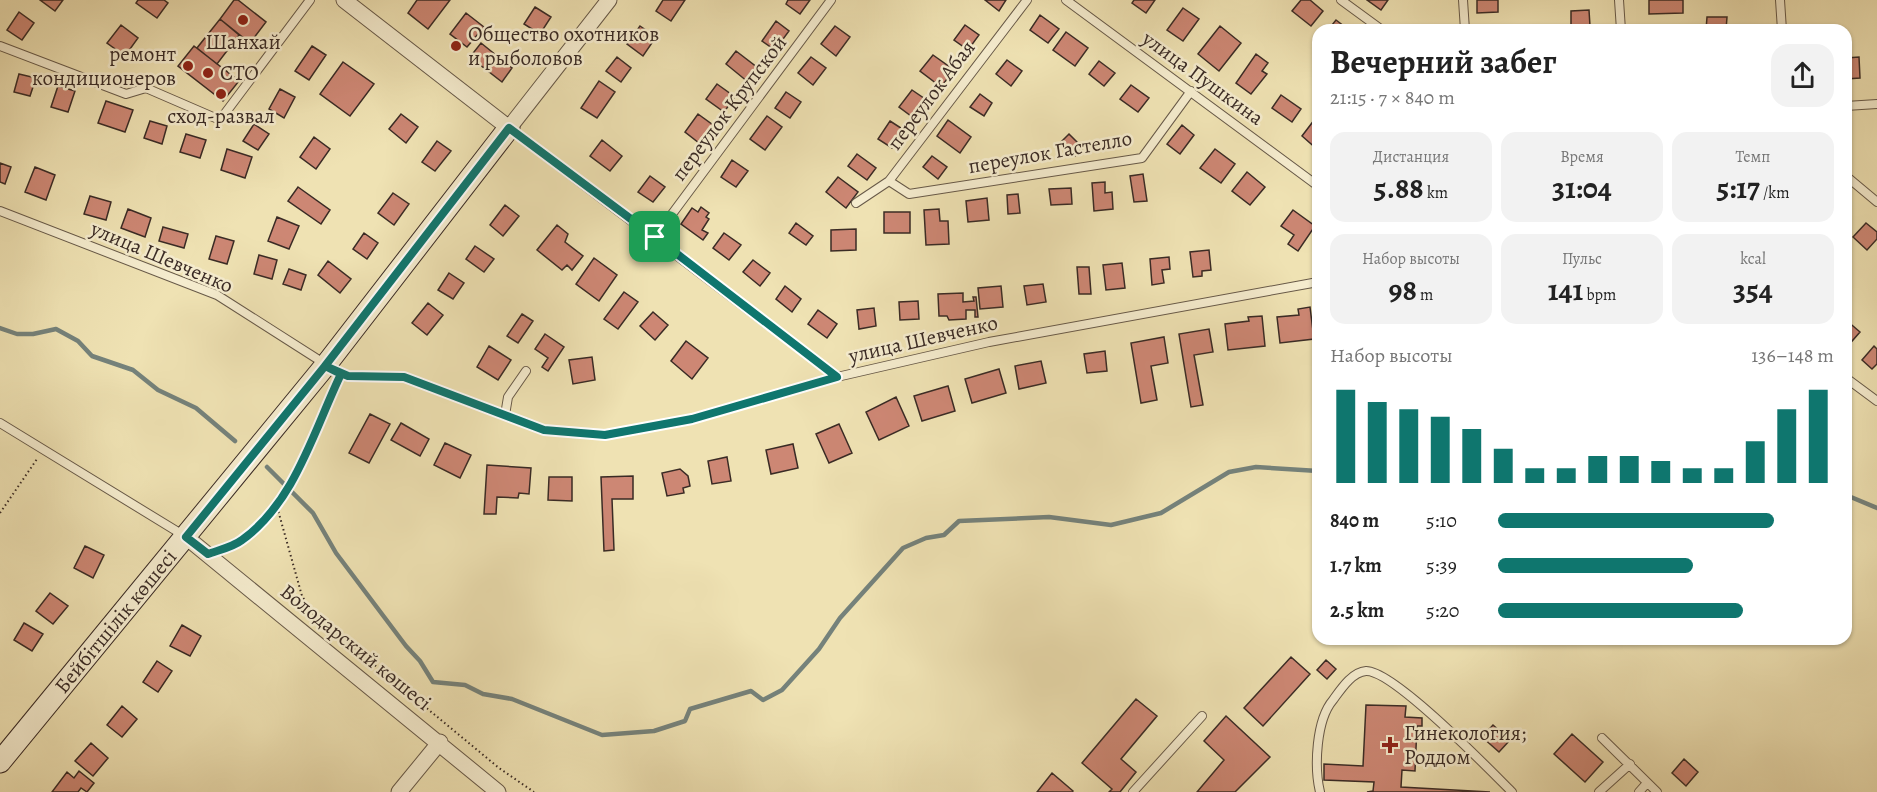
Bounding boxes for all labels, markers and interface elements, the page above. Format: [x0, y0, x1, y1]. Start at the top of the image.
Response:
marker: Шанхай [236, 13, 250, 27]
place label: Общество охотников и рыболовов [468, 20, 659, 72]
street label: улица Пушкина [1136, 24, 1270, 132]
place label: Шанхай [205, 28, 281, 56]
street label: переулок Крупской [665, 30, 793, 186]
street label: переулок Абая [880, 34, 982, 156]
marker: Общество охотников и рыболовов [449, 39, 463, 53]
text: Вечерний забег [1330, 39, 1557, 84]
place label: ремонт кондиционеров [32, 40, 176, 92]
button: share [1771, 44, 1834, 107]
marker: ремонт кондиционеров [181, 59, 195, 73]
place label: СТО [220, 59, 259, 87]
marker: СТО [201, 66, 215, 80]
text: 21:15 · 7 × 840 m [1330, 84, 1455, 111]
marker: сход-развал [214, 87, 228, 101]
place label: сход-развал [167, 102, 275, 130]
street label: переулок Гастелло [966, 124, 1134, 180]
text: Дистанция [1373, 146, 1449, 168]
text: Время [1560, 146, 1604, 168]
text: Темп [1736, 146, 1770, 168]
text: 5.88 [1374, 168, 1424, 208]
text: 31:04 [1552, 168, 1612, 208]
text: 5:17 [1716, 168, 1760, 208]
text: km [1424, 182, 1448, 204]
text: /km [1760, 182, 1790, 204]
pin [629, 211, 680, 262]
street label: улица Шевченко [86, 214, 238, 300]
icon: arrive [638, 220, 671, 253]
text: Набор высоты [1362, 248, 1460, 270]
text: Пульс [1562, 248, 1602, 270]
text: kcal [1740, 248, 1766, 270]
text: 98 [1389, 270, 1417, 310]
text: 141 [1548, 270, 1583, 310]
text: 354 [1733, 270, 1773, 310]
text: m [1417, 284, 1433, 306]
text: bpm [1583, 284, 1616, 306]
street label: улица Шевченко [845, 308, 1000, 370]
text: Набор высоты [1330, 342, 1453, 369]
text: 136–148 m [1751, 342, 1834, 369]
text: 840 m [1330, 507, 1379, 534]
text: 5:10 [1426, 507, 1457, 534]
street label: Бейбітшілік көшесі [48, 543, 183, 699]
text: 1.7 km [1330, 552, 1382, 579]
text: 5:39 [1426, 552, 1457, 579]
street label: Володарский көшесі [275, 577, 437, 717]
text: 2.5 km [1330, 597, 1384, 624]
text: 5:20 [1426, 597, 1460, 624]
place label: Гинекология; Роддом [1404, 719, 1526, 771]
marker: Гинекология; Роддом [1381, 736, 1399, 754]

